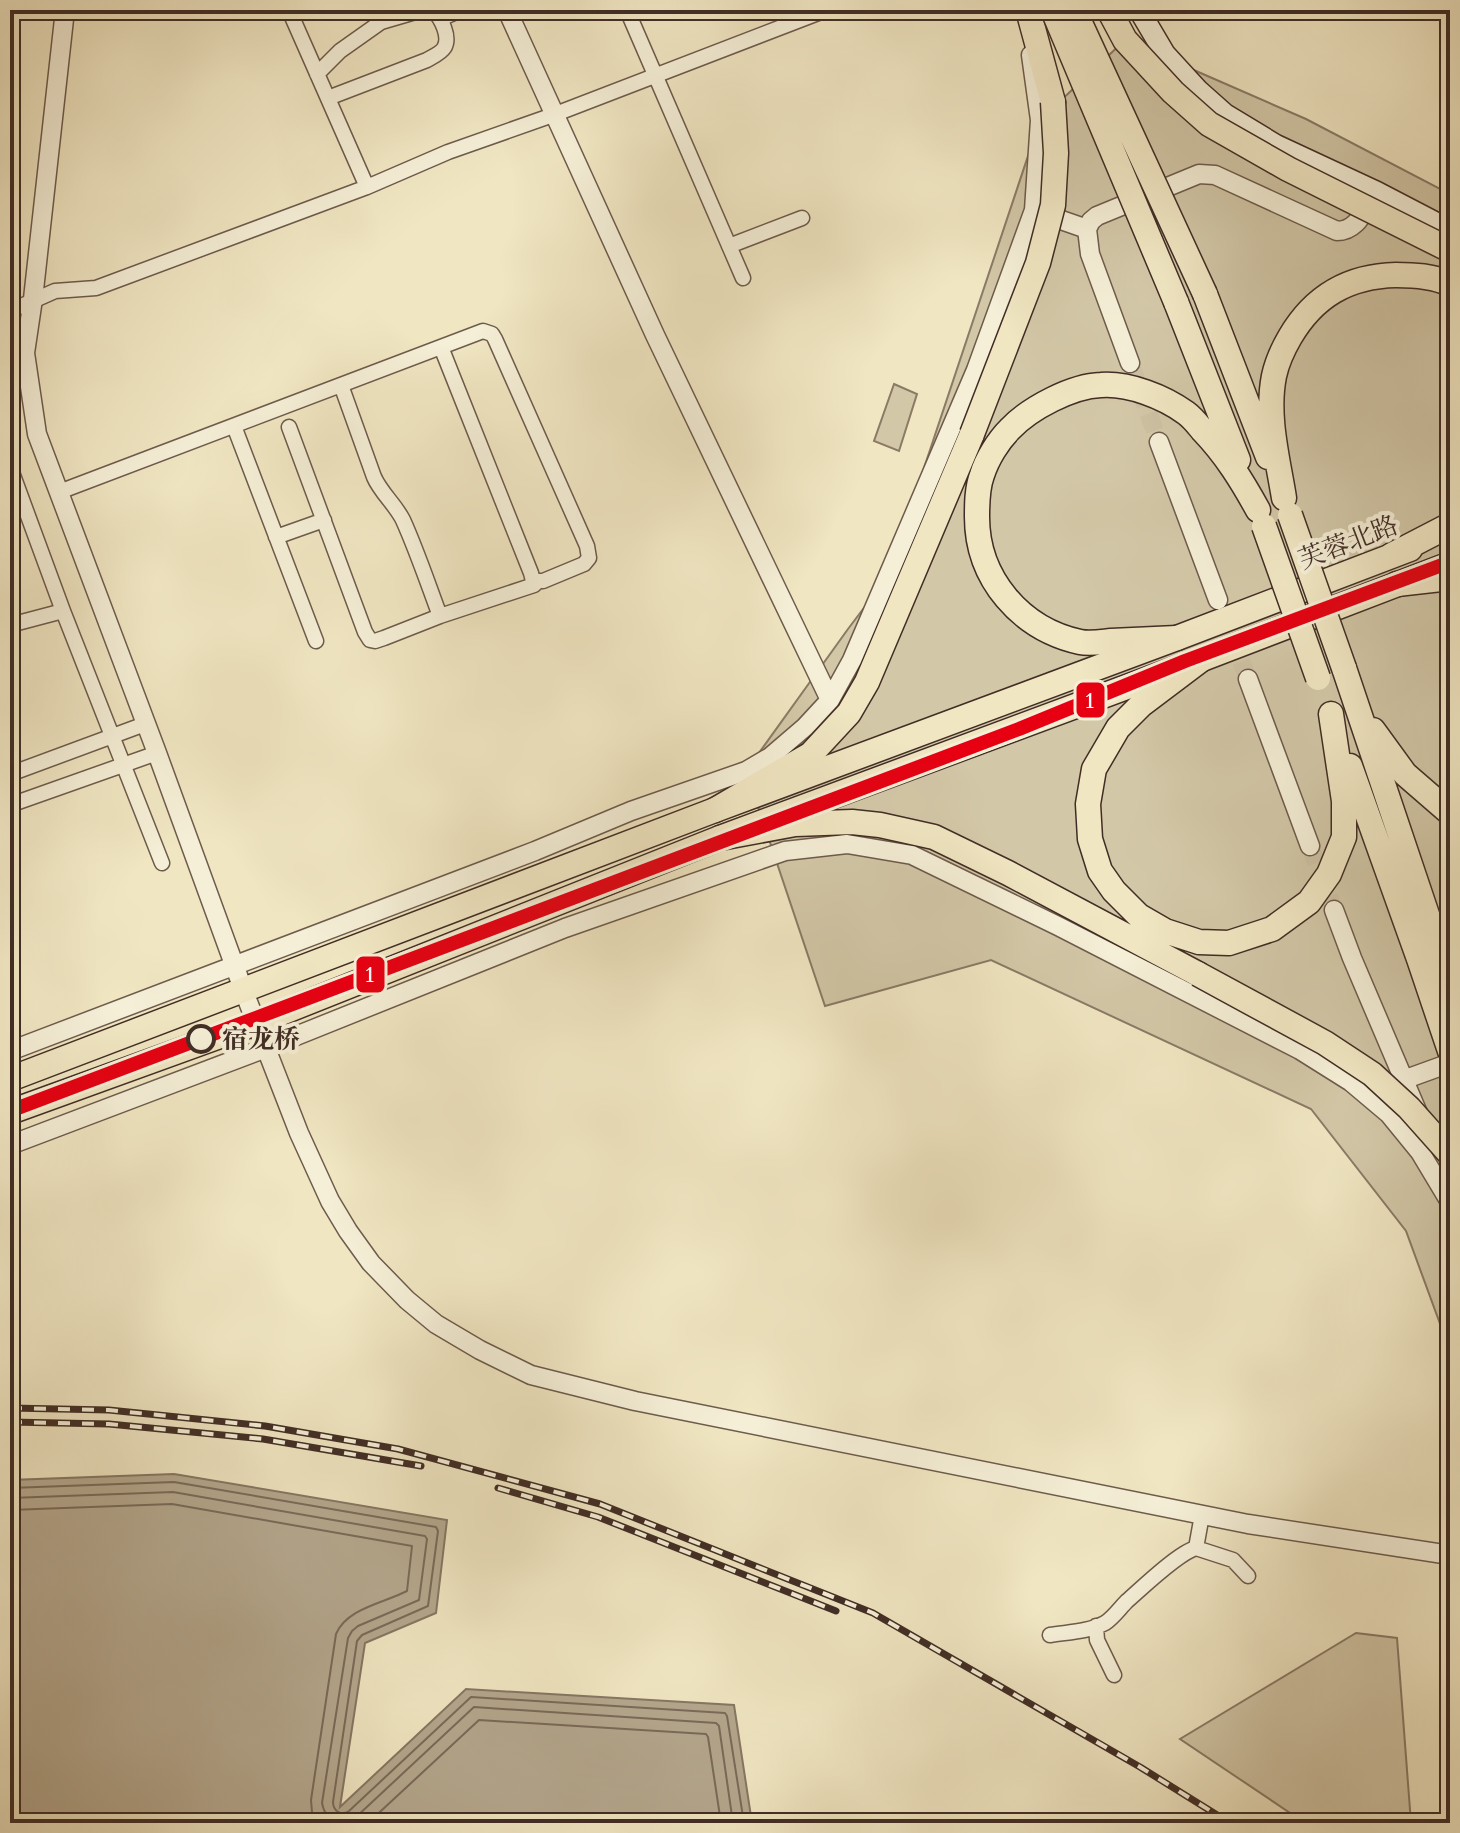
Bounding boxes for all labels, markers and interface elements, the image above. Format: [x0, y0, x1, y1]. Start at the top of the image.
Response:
street label: 芙蓉北路 [1293, 507, 1403, 577]
line badge: 1 [1075, 681, 1106, 719]
text: 1 [1084, 686, 1096, 716]
line badge: 1 [355, 955, 386, 994]
text: 1 [364, 960, 376, 990]
place label: 宿龙桥 [222, 1022, 300, 1057]
marker: 宿龙桥 [187, 1025, 215, 1053]

